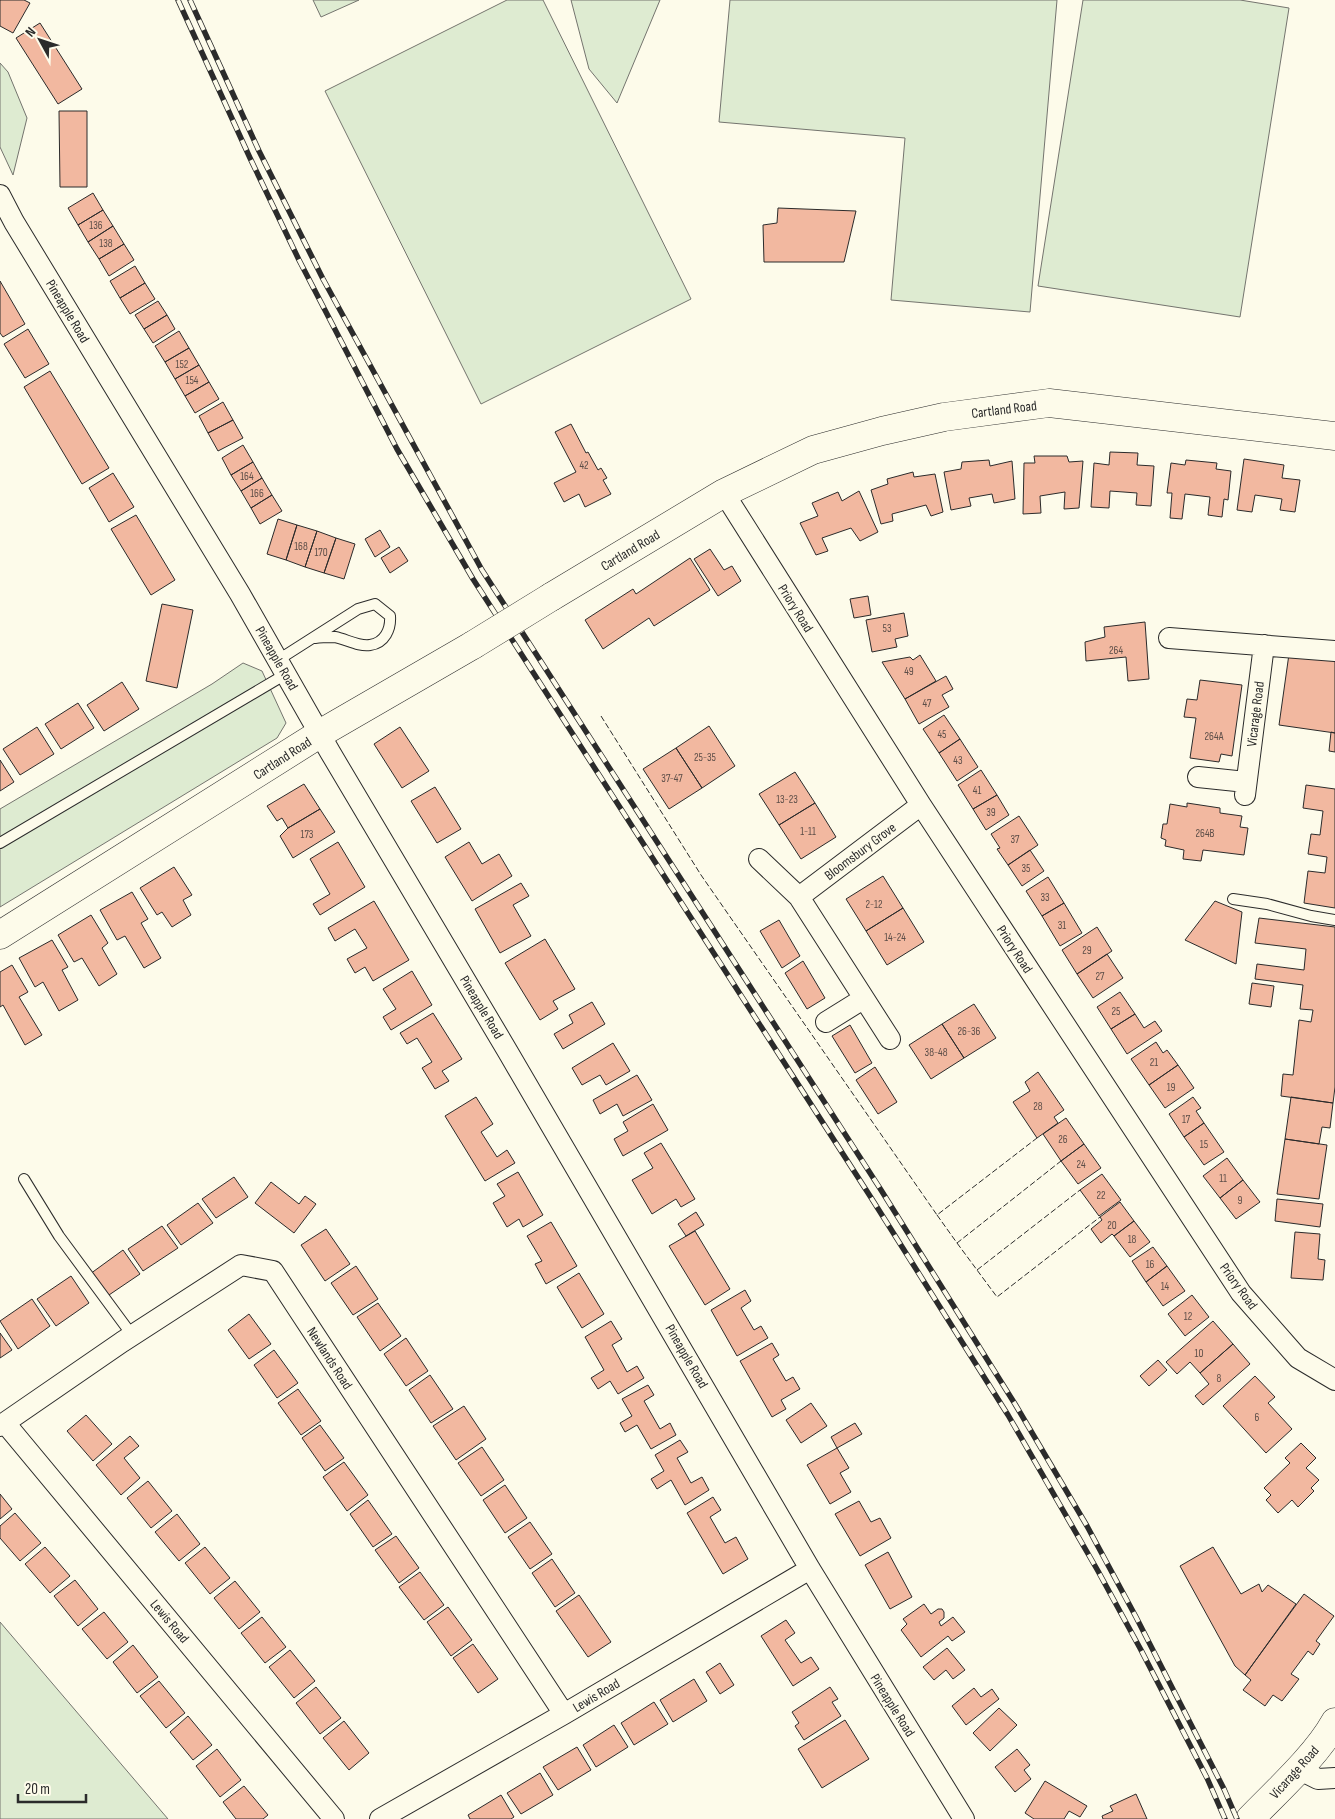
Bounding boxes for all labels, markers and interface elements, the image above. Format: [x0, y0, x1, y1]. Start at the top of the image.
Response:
north arrow [15, 15, 65, 65]
text: N [22, 24, 39, 40]
house number: 136 [89, 219, 103, 232]
house number: 138 [99, 237, 113, 250]
street label: Pineapple Road [42, 276, 93, 346]
house number: 152 [176, 358, 189, 371]
house number: 154 [186, 374, 199, 387]
street label: Cartland Road [970, 397, 1038, 422]
house number: 42 [579, 459, 589, 472]
house number: 164 [240, 470, 254, 483]
house number: 166 [250, 487, 264, 500]
street label: Cartland Road [598, 526, 663, 575]
house number: 168 [294, 540, 308, 553]
house number: 170 [314, 546, 328, 559]
street label: Priory Road [774, 581, 817, 636]
house number: 53 [882, 622, 892, 635]
street label: Pineapple Road [251, 623, 302, 693]
house number: 264 [1109, 644, 1123, 657]
house number: 49 [904, 665, 914, 678]
street label: Vicarage Road [1243, 680, 1268, 748]
house number: 47 [923, 697, 932, 710]
house number: 45 [937, 728, 947, 741]
house number: 264A [1205, 730, 1224, 743]
street label: Cartland Road [250, 733, 315, 783]
house number: 25-35 [694, 751, 716, 764]
house number: 43 [953, 754, 963, 767]
house number: 37-47 [661, 772, 683, 785]
house number: 41 [973, 784, 981, 797]
house number: 13-23 [776, 793, 798, 806]
house number: 39 [986, 806, 996, 819]
street label: Bloomsbury Grove [821, 819, 899, 884]
house number: 1-11 [800, 825, 816, 838]
house number: 264B [1195, 827, 1215, 840]
house number: 173 [301, 828, 314, 841]
house number: 37 [1010, 833, 1020, 846]
house number: 35 [1021, 862, 1031, 875]
house number: 33 [1040, 891, 1050, 904]
house number: 2-12 [865, 898, 883, 911]
house number: 31 [1058, 919, 1066, 932]
street label: Priory Road [993, 922, 1036, 976]
house number: 14-24 [884, 931, 906, 944]
house number: 29 [1082, 944, 1092, 957]
house number: 27 [1096, 970, 1105, 983]
street label: Pineapple Road [456, 972, 507, 1042]
house number: 25 [1112, 1005, 1120, 1018]
house number: 26-36 [958, 1025, 981, 1038]
house number: 38-48 [925, 1046, 948, 1059]
house number: 21 [1150, 1056, 1158, 1069]
house number: 19 [1167, 1081, 1175, 1094]
house number: 28 [1033, 1100, 1043, 1113]
house number: 17 [1182, 1113, 1191, 1126]
house number: 26 [1058, 1133, 1068, 1146]
house number: 15 [1200, 1138, 1208, 1151]
house number: 24 [1076, 1158, 1086, 1171]
house number: 11 [1219, 1172, 1227, 1185]
house number: 22 [1096, 1189, 1106, 1202]
house number: 9 [1238, 1194, 1243, 1207]
house number: 20 [1107, 1219, 1117, 1232]
house number: 18 [1128, 1233, 1137, 1246]
house number: 16 [1146, 1258, 1155, 1271]
street label: Priory Road [1216, 1260, 1261, 1313]
house number: 14 [1161, 1280, 1170, 1293]
house number: 12 [1184, 1310, 1193, 1323]
street label: Pineapple Road [661, 1321, 712, 1391]
street label: Newlands Road [303, 1324, 356, 1393]
house number: 10 [1195, 1347, 1203, 1360]
house number: 8 [1217, 1372, 1222, 1385]
house number: 6 [1255, 1411, 1260, 1424]
street label: Lewis Road [147, 1596, 193, 1647]
street label: Pineapple Road [867, 1671, 919, 1740]
street label: Lewis Road [570, 1675, 623, 1716]
street label: Vicarage Road [1266, 1742, 1323, 1802]
scale bar [18, 1772, 85, 1804]
text: 20 m [25, 1780, 50, 1799]

